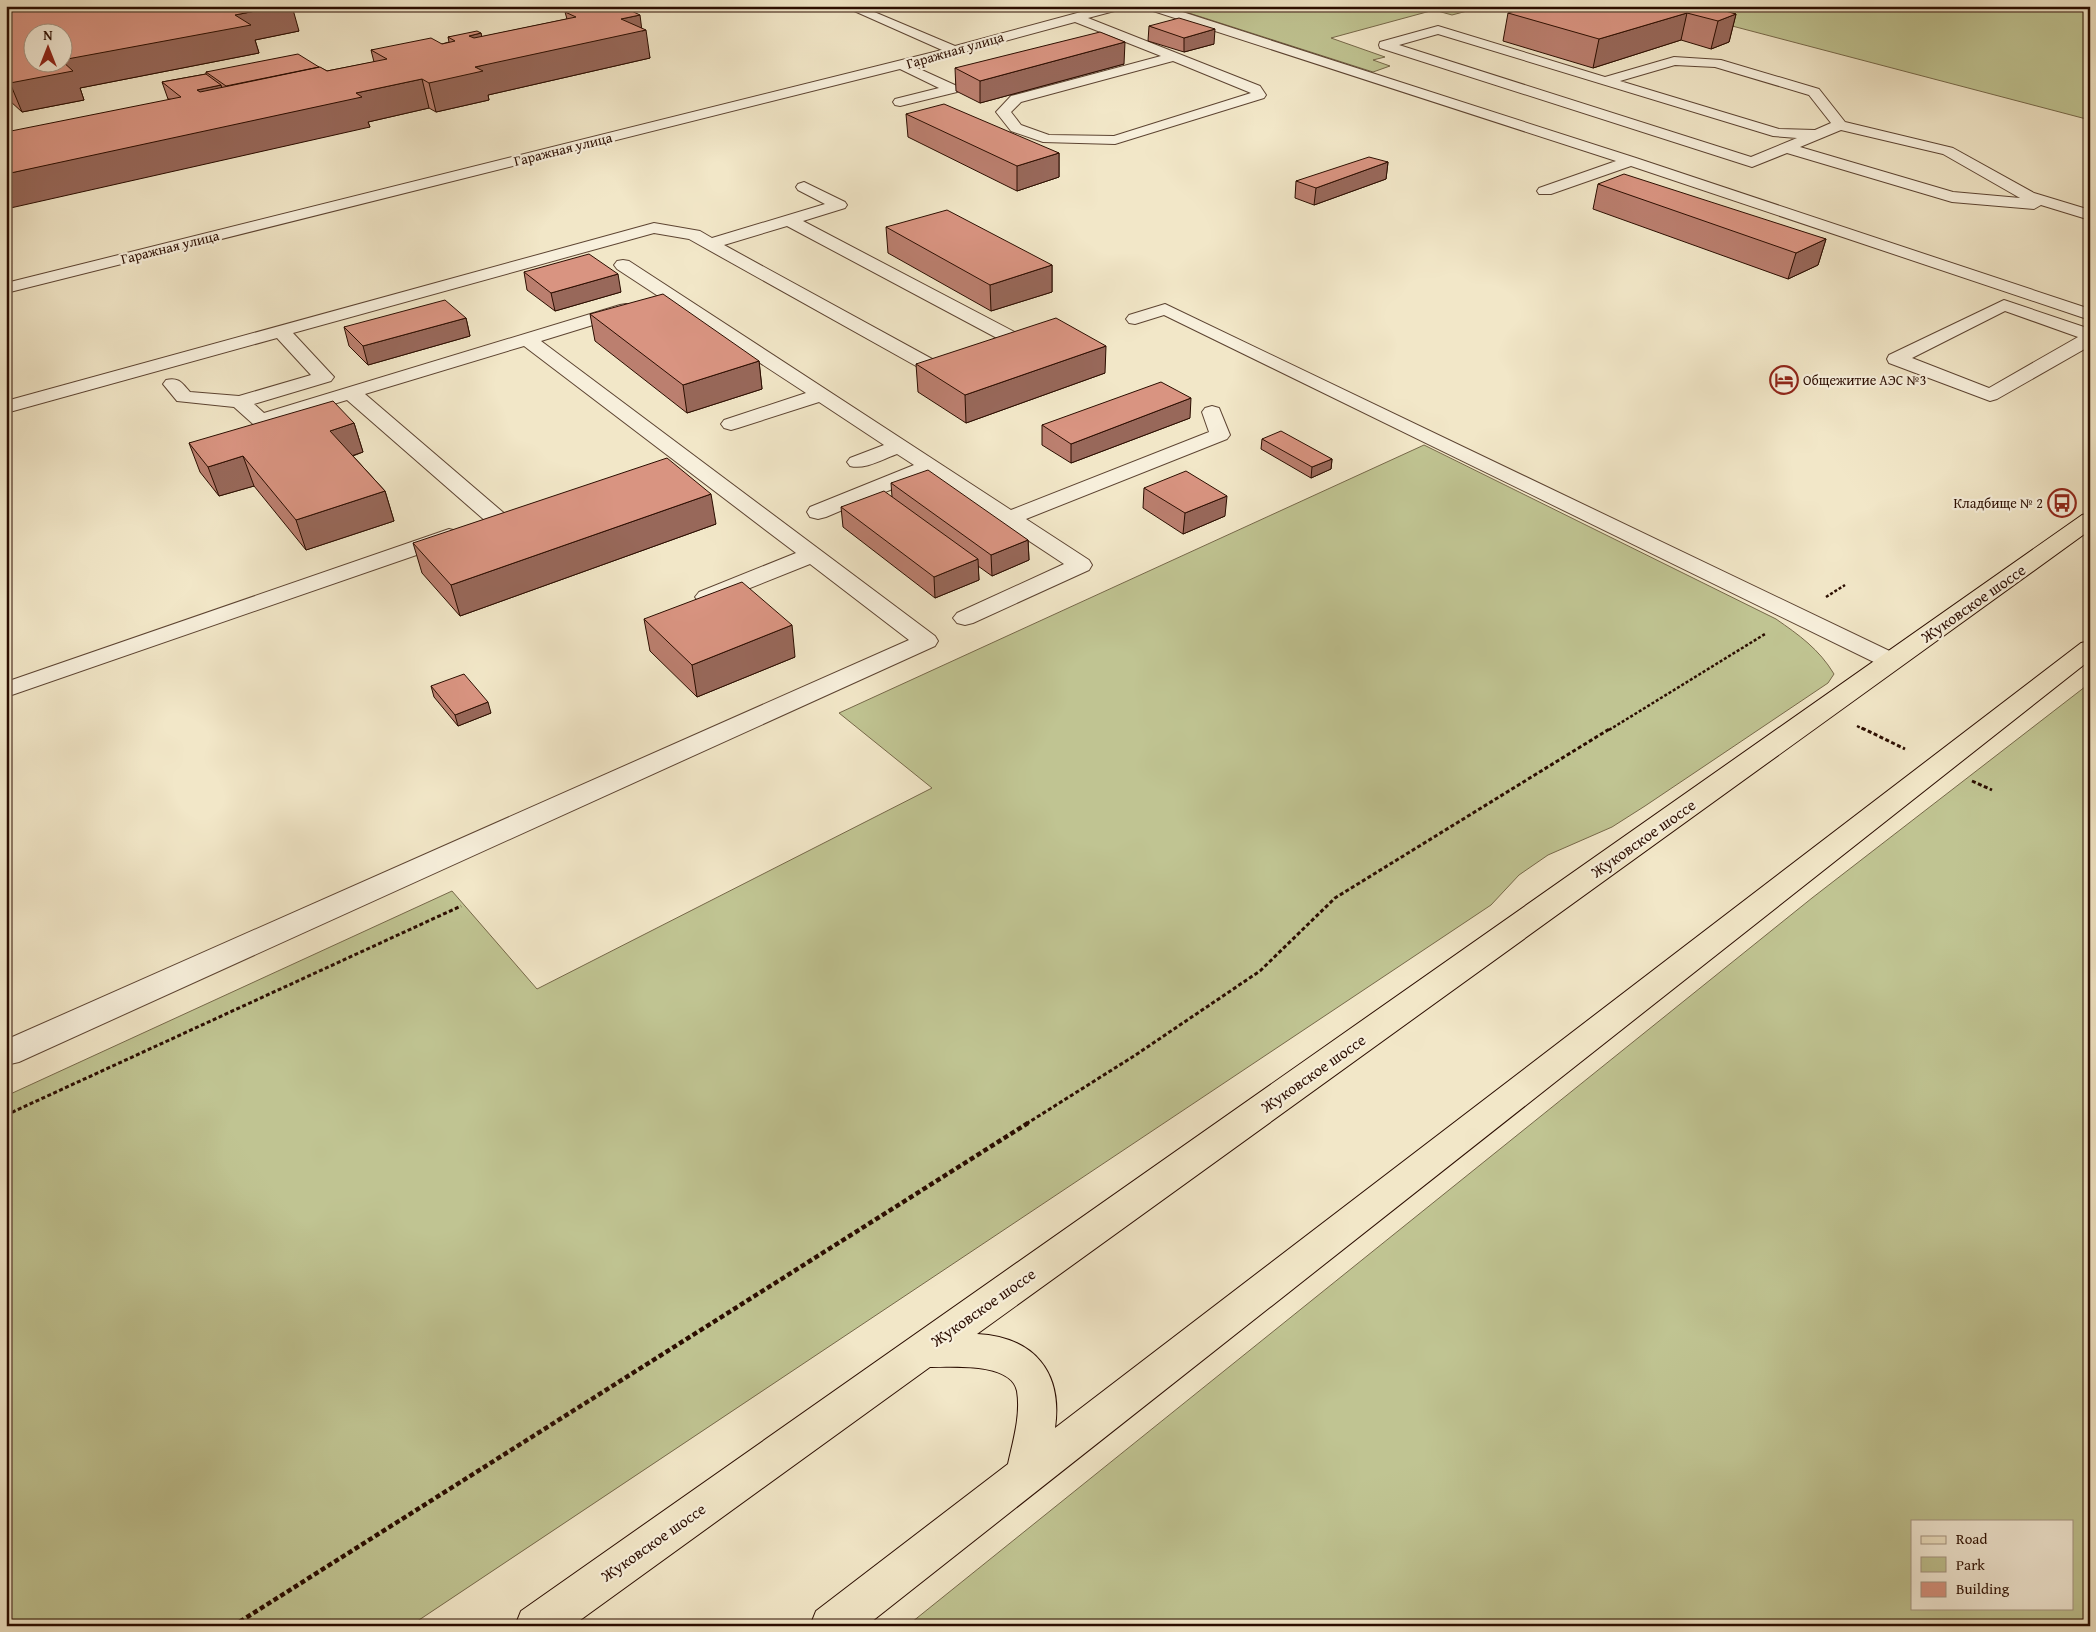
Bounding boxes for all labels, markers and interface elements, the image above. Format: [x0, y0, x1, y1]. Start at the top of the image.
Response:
north arrow [22, 22, 72, 72]
text: N [43, 25, 53, 45]
street label: Гаражная улица [904, 26, 1006, 73]
street label: Гаражная улица [512, 127, 615, 171]
street label: Гаражная улица [119, 225, 222, 269]
hotel icon: Общежитие АЭС №3 [1769, 365, 1799, 395]
place label: Общежитие АЭС №3 [1803, 370, 1927, 390]
bus stop icon: Кладбище № 2 [2047, 488, 2077, 518]
place label: Кладбище № 2 [1953, 493, 2043, 513]
street label: Жуковское шоссе [1915, 558, 2030, 649]
street label: Жуковское шоссе [1585, 793, 1700, 884]
street label: Жуковское шоссе [1255, 1028, 1370, 1119]
street label: Жуковское шоссе [925, 1262, 1040, 1353]
street label: Жуковское шоссе [595, 1497, 710, 1588]
legend [1911, 1520, 2074, 1610]
text: Road [1956, 1528, 1987, 1549]
text: Park [1956, 1554, 1985, 1575]
text: Building [1956, 1578, 2010, 1599]

